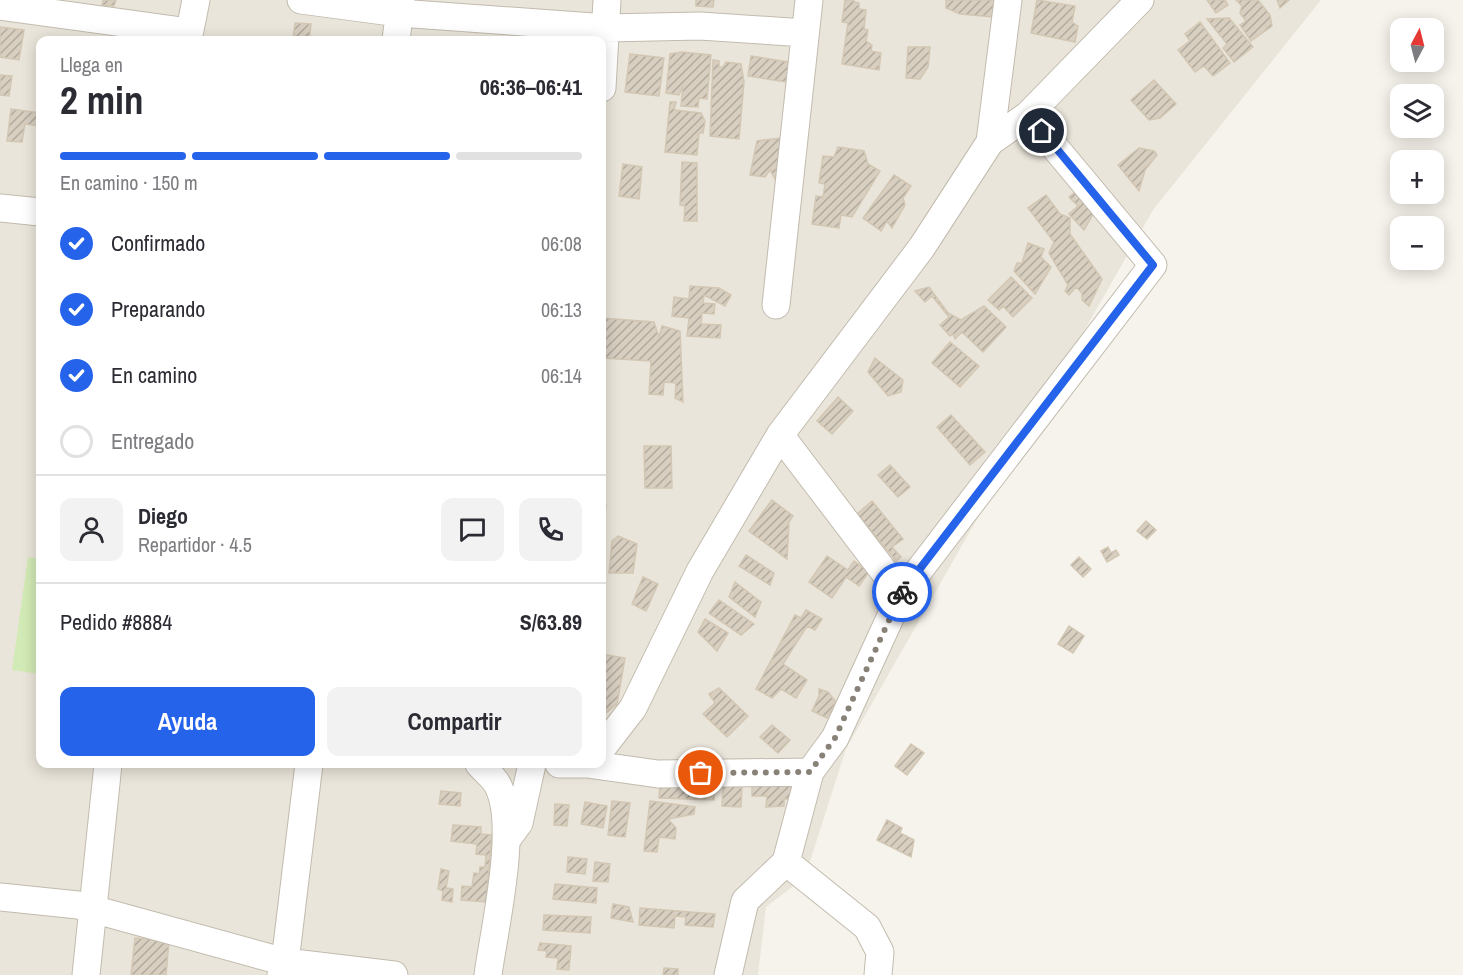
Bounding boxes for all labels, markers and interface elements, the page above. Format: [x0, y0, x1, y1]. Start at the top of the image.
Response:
north arrow [1390, 18, 1444, 72]
map controls [1390, 18, 1444, 270]
text: Llega en [60, 51, 123, 78]
text: 06:36–06:41 [480, 72, 582, 102]
text: 2 min [60, 74, 144, 126]
button: layers [1390, 84, 1444, 138]
pin [1016, 105, 1067, 156]
icon: home [1025, 114, 1058, 147]
button: + [1390, 150, 1444, 204]
text: En camino · 150 m [60, 169, 198, 196]
button: − [1390, 216, 1444, 270]
icon: check [60, 227, 93, 260]
text: Confirmado [111, 228, 205, 258]
text: 06:08 [541, 230, 582, 257]
icon: check [60, 293, 93, 326]
text: Preparando [111, 294, 205, 324]
text: 06:13 [541, 296, 582, 323]
icon: check [60, 359, 93, 392]
text: En camino [111, 360, 197, 390]
text: 06:14 [541, 362, 582, 389]
text: Entregado [111, 426, 194, 456]
button: person [60, 498, 123, 561]
button: chat [441, 498, 504, 561]
button: phone [519, 498, 582, 561]
text: Diego [138, 501, 188, 531]
text: Repartidor · 4.5 [138, 531, 252, 558]
courier [872, 562, 932, 622]
icon: bike [886, 576, 919, 609]
text: Pedido #8884 [60, 607, 172, 637]
text: S/63.89 [520, 607, 582, 637]
button: Ayuda [60, 687, 315, 756]
button: Compartir [327, 687, 582, 756]
pin [675, 747, 726, 798]
icon: bag [684, 756, 717, 789]

